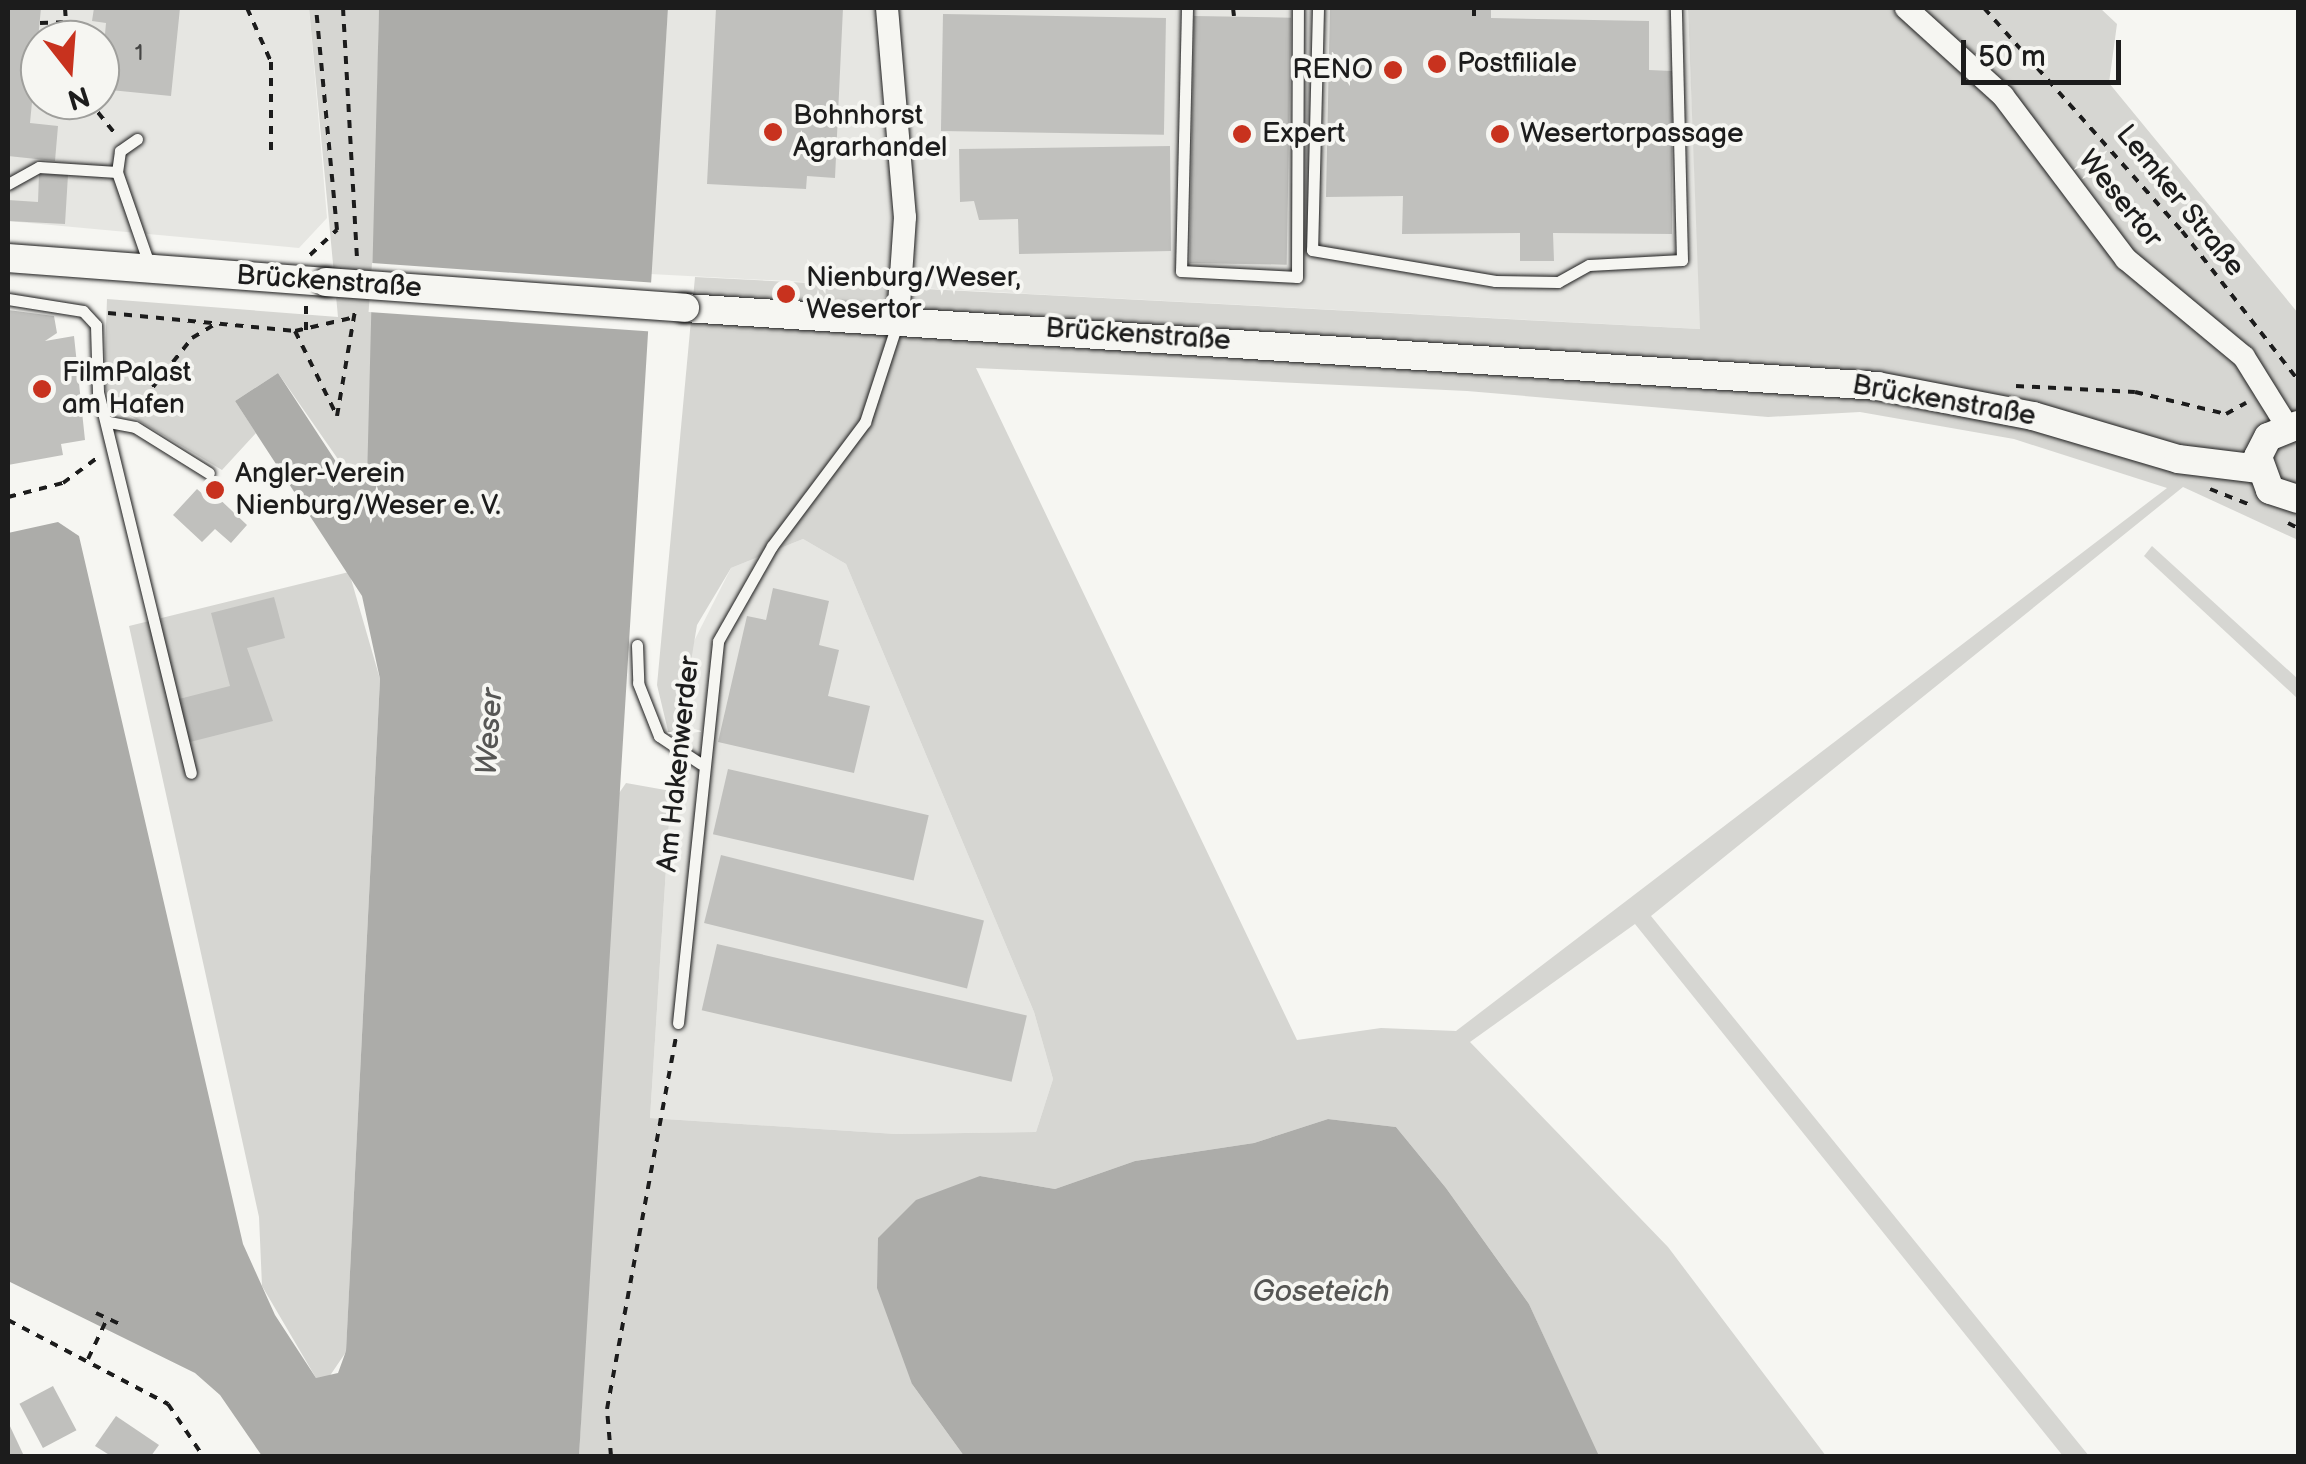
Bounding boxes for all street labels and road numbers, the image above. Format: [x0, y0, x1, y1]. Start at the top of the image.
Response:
street label: Lemker Straße [2109, 118, 2251, 284]
street label: Wesertor [2071, 144, 2169, 254]
street label: Brückenstraße [235, 259, 423, 305]
street label: Brückenstraße [1044, 312, 1232, 358]
street label: Brückenstraße [1850, 368, 2038, 434]
street label: Am Hakenwerder [651, 654, 707, 874]

